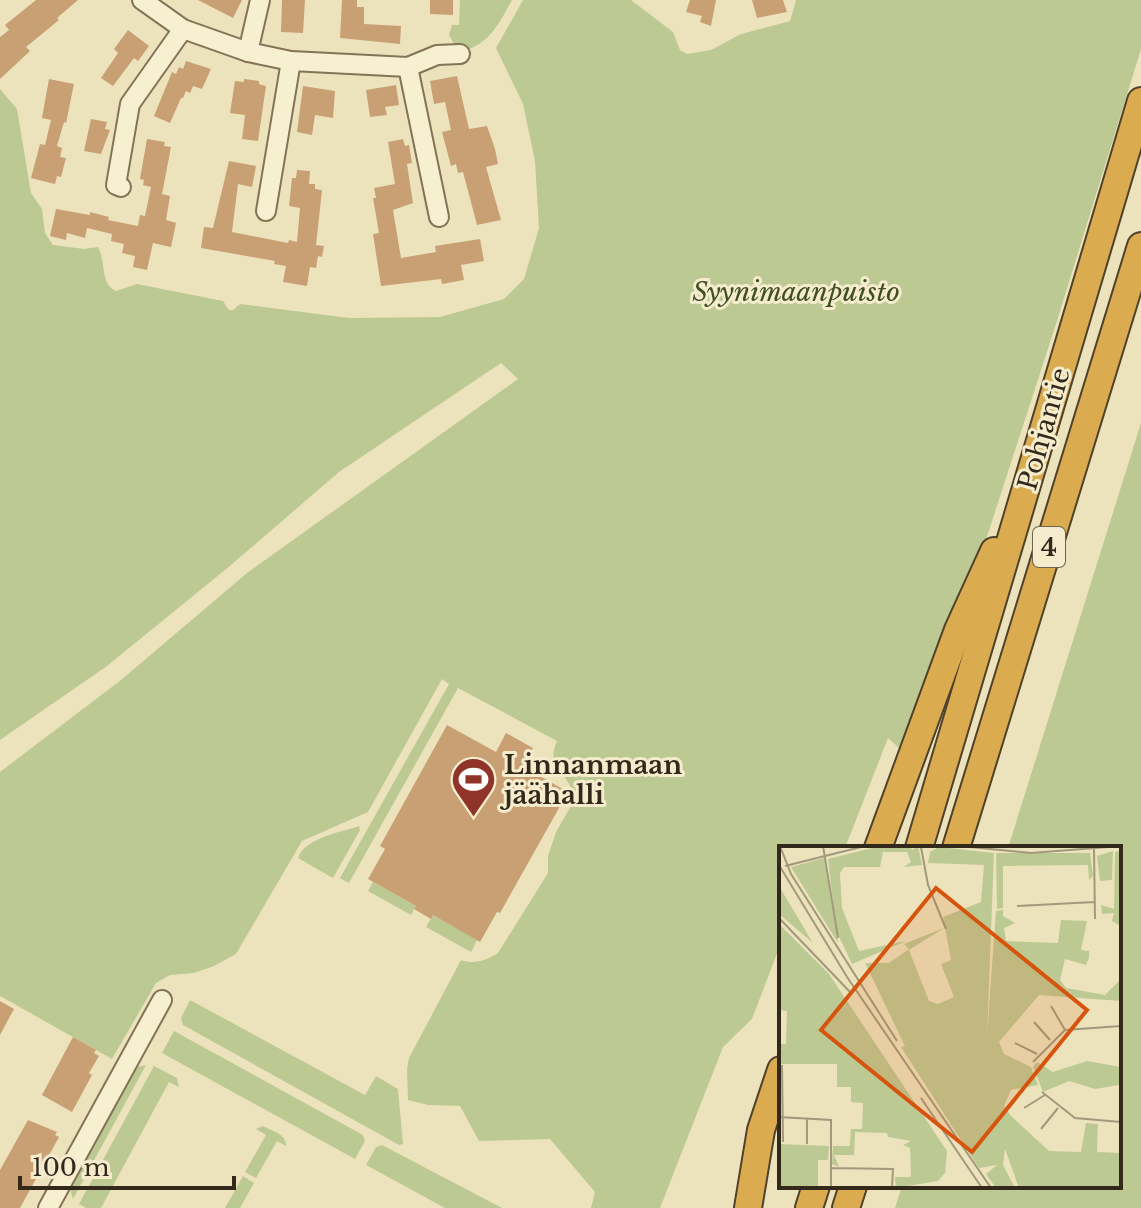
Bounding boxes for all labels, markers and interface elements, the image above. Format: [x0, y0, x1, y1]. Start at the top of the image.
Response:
park label: Syynimaanpuisto [692, 276, 900, 308]
street label: Pohjantie [1011, 364, 1077, 494]
road number: 4 [1033, 527, 1065, 567]
place label: Linnanmaan jäähalli [500, 749, 682, 811]
sports icon: Linnanmaan jäähalli [449, 756, 497, 819]
inset map [779, 846, 1121, 1188]
scale bar [20, 1140, 234, 1190]
text: 100 m [32, 1153, 110, 1182]

